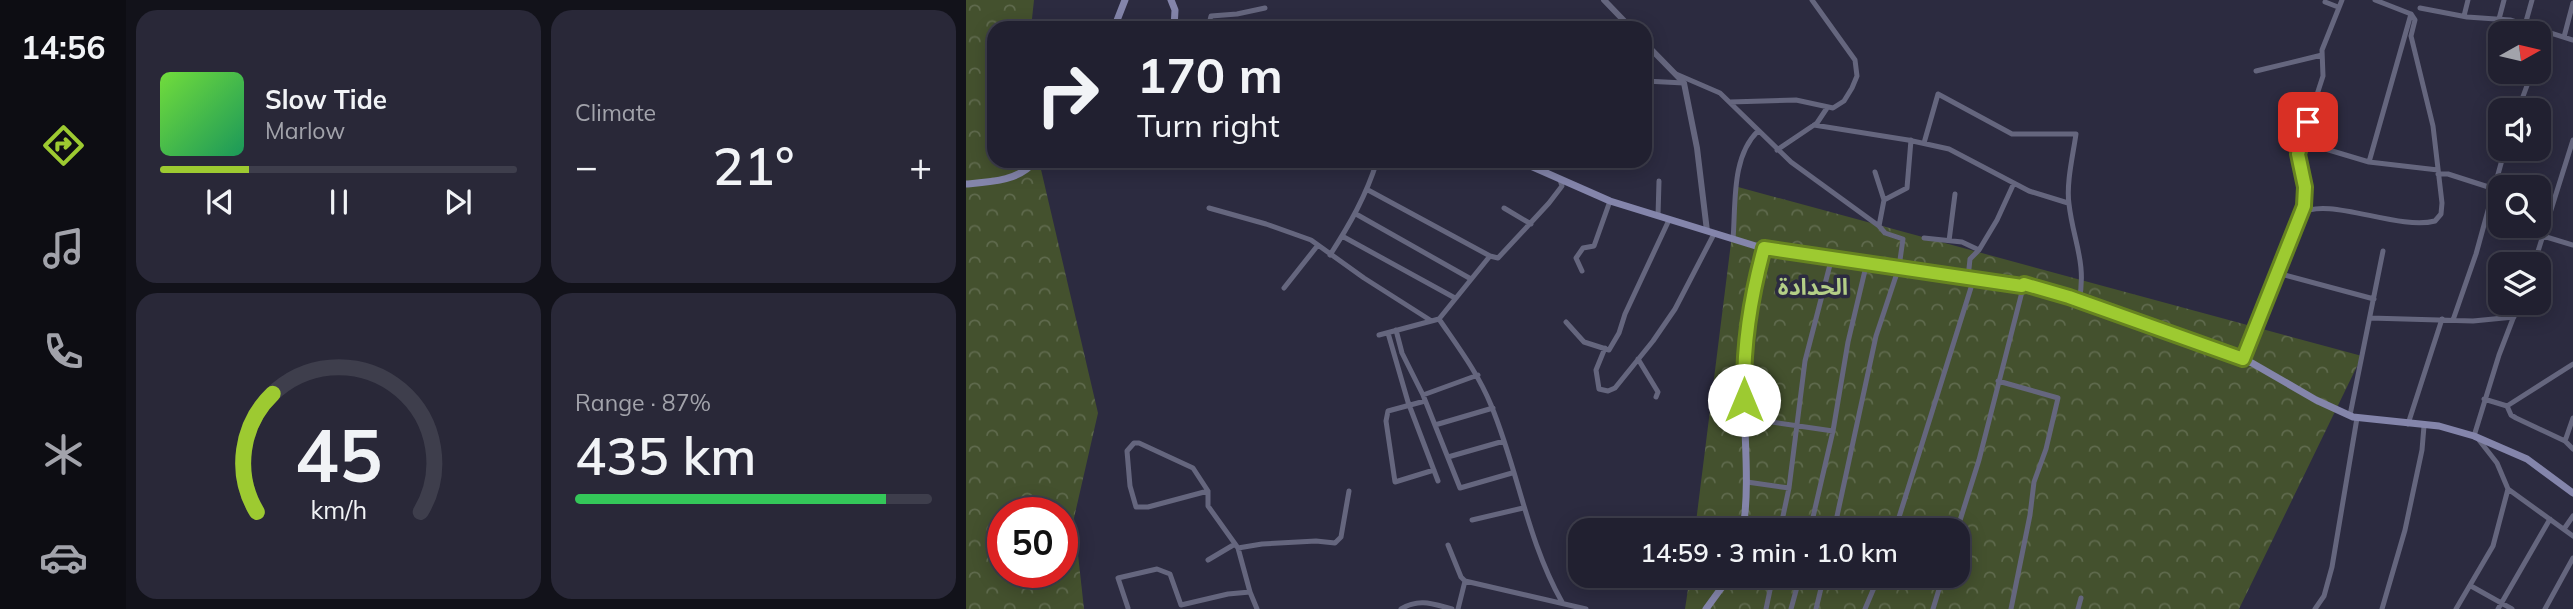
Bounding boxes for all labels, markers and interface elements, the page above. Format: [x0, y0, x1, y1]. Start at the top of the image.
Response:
north arrow [2488, 21, 2552, 84]
map controls [2488, 21, 2551, 315]
text: 14:56 [21, 27, 105, 67]
text: 170 m [1137, 44, 1283, 105]
icon: right [1022, 49, 1113, 140]
text: Slow Tide [265, 83, 387, 116]
pin [2278, 92, 2338, 152]
text: Climate [575, 98, 656, 127]
button: sound [2488, 98, 2551, 161]
icon: arrive [2289, 103, 2327, 141]
text: Turn right [1137, 105, 1280, 145]
text: Marlow [265, 116, 345, 145]
icon: directions [39, 121, 88, 170]
text: 21° [713, 133, 794, 198]
text: − [575, 142, 598, 190]
text: + [909, 142, 932, 190]
button: search [2488, 175, 2551, 238]
icon: previous [201, 183, 239, 221]
icon: pause [320, 183, 358, 221]
icon: next [439, 183, 477, 221]
icon: music [39, 224, 88, 273]
button: layers [2488, 252, 2551, 315]
district label: الحدادة [1778, 272, 1848, 301]
icon: phone [39, 327, 88, 376]
position arrow [1707, 363, 1781, 437]
text: Range · 87% [575, 388, 711, 417]
text: 45 [295, 409, 382, 500]
text: 435 km [575, 423, 756, 488]
icon: climate [39, 430, 88, 479]
text: km/h [310, 494, 367, 525]
speed limit sign: 50 [987, 497, 1078, 588]
icon: car [39, 533, 88, 582]
text: 14:59 · 3 min · 1.0 km [1640, 536, 1898, 569]

